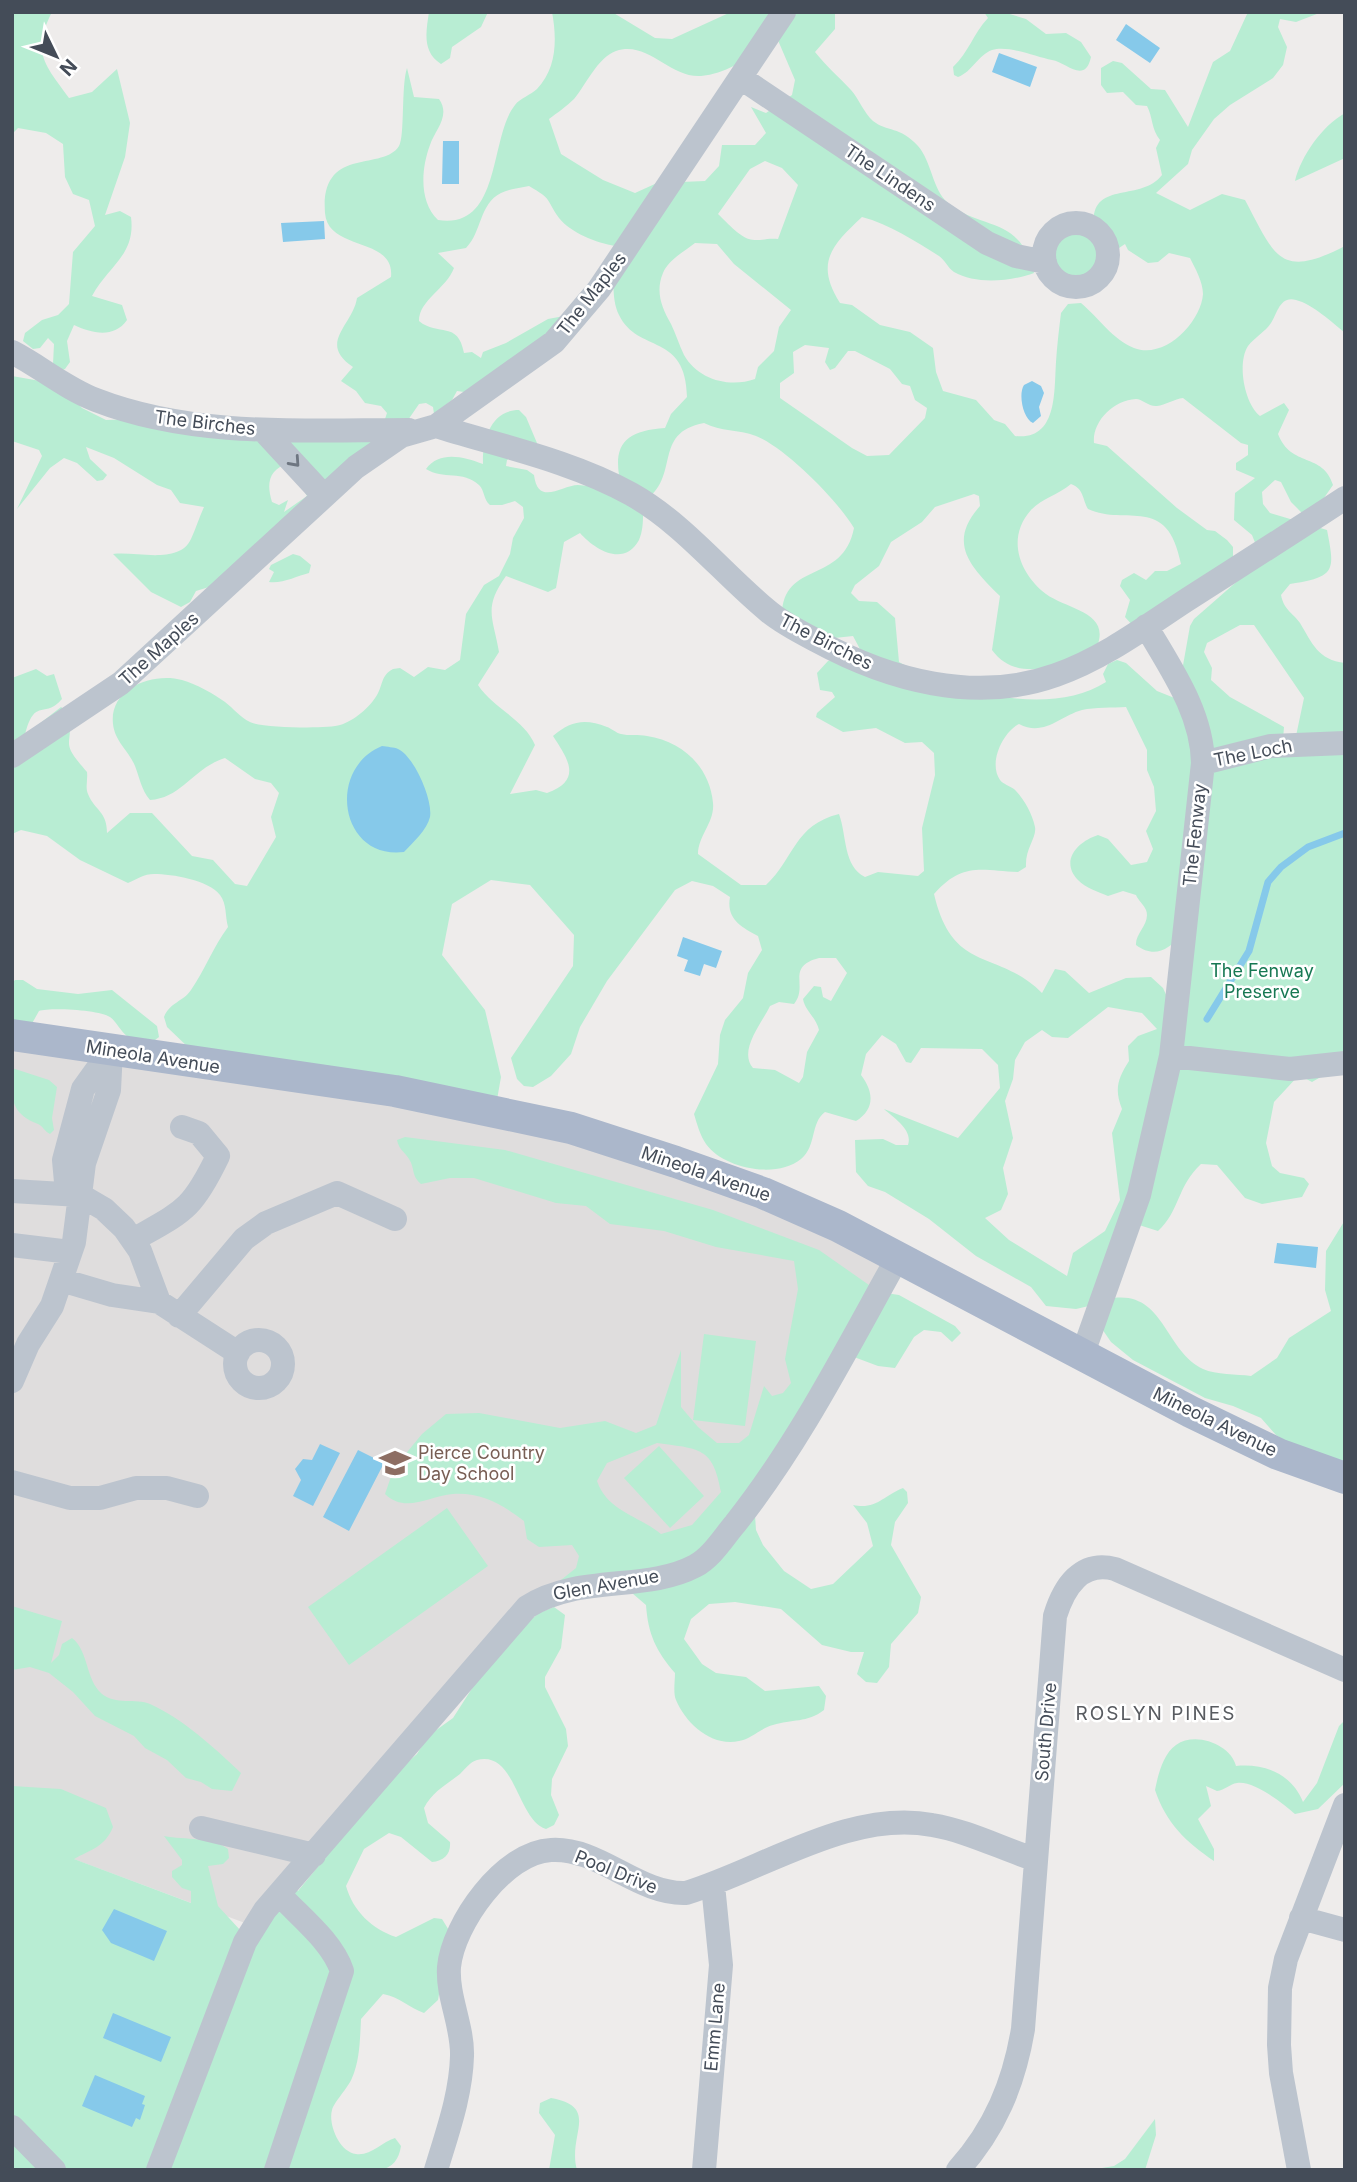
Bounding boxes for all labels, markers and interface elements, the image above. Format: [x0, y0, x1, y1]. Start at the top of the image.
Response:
north arrow [21, 21, 91, 91]
text: N [55, 54, 81, 80]
street label: The Lindens [841, 140, 940, 216]
street label: The Maples [553, 248, 631, 339]
street label: The Birches [153, 406, 257, 439]
one-way arrow [287, 454, 299, 467]
street label: The Maples [115, 608, 203, 690]
street label: The Birches [776, 609, 876, 674]
street label: The Loch [1212, 735, 1294, 770]
street label: The Fenway [1179, 782, 1210, 888]
park label: The Fenway Preserve [1210, 960, 1314, 1002]
street label: Mineola Avenue [85, 1036, 222, 1077]
street label: Mineola Avenue [639, 1142, 774, 1205]
street label: Mineola Avenue [1150, 1382, 1281, 1461]
place label: Pierce Country Day School [418, 1442, 545, 1484]
school or university icon: Pierce Country Day School [378, 1446, 412, 1480]
street label: Glen Avenue [551, 1565, 661, 1604]
street label: South Drive [1031, 1682, 1060, 1782]
district label: ROSLYN PINES [1076, 1702, 1236, 1725]
street label: Pool Drive [572, 1845, 660, 1898]
street label: Emm Lane [700, 1982, 729, 2072]

